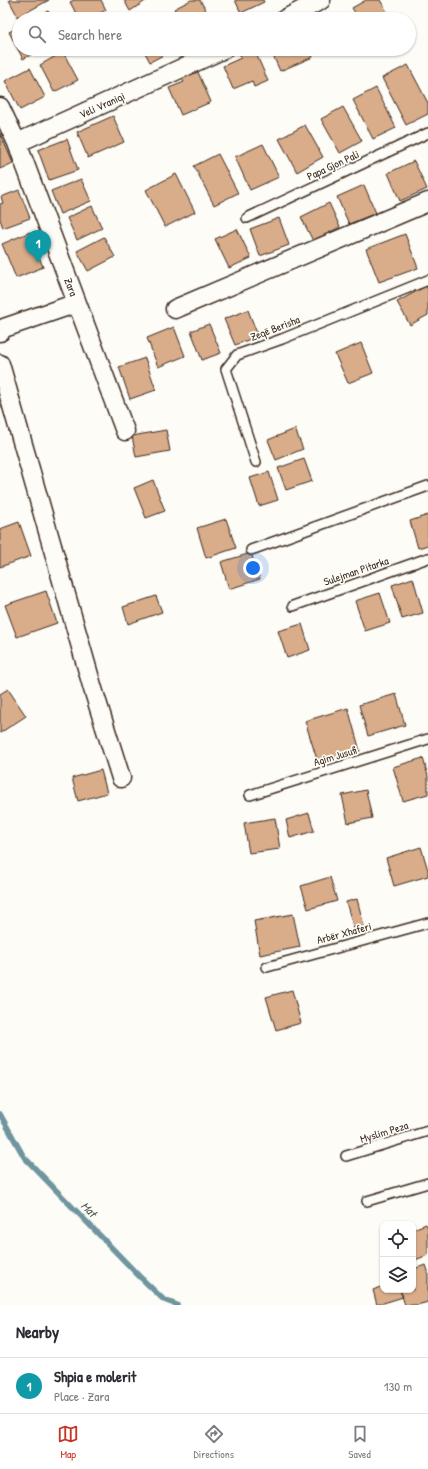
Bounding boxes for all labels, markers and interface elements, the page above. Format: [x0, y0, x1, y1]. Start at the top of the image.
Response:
search box [12, 12, 416, 56]
icon: search [26, 23, 48, 45]
text: Search here [58, 24, 122, 45]
street label: Veli Vraniqi [77, 89, 127, 121]
street label: Papa Gjon Pali [305, 147, 361, 183]
pin: 1 [25, 230, 51, 263]
street label: Zara [61, 276, 81, 299]
street label: Zeqë Berisha [248, 312, 302, 344]
street label: Sulejman Pitarka [322, 553, 391, 589]
your location [243, 558, 263, 578]
street label: Agim Jusufi [312, 743, 359, 769]
street label: Arbër Xhaferi [315, 919, 373, 947]
street label: Myslim Peza [358, 1118, 410, 1146]
water label: Mat [77, 1197, 102, 1222]
map controls [380, 1221, 416, 1293]
button: locate [380, 1221, 416, 1257]
button: layers [380, 1257, 416, 1293]
text: Nearby [16, 1320, 59, 1343]
text: Shpia e molerit [54, 1366, 136, 1387]
text: 1 [27, 1377, 31, 1395]
text: 130 m [384, 1377, 412, 1395]
text: Place · Zara [54, 1387, 109, 1405]
tab: Map [57, 1423, 79, 1461]
tab: Directions [194, 1423, 234, 1461]
tab: Saved [348, 1423, 371, 1461]

